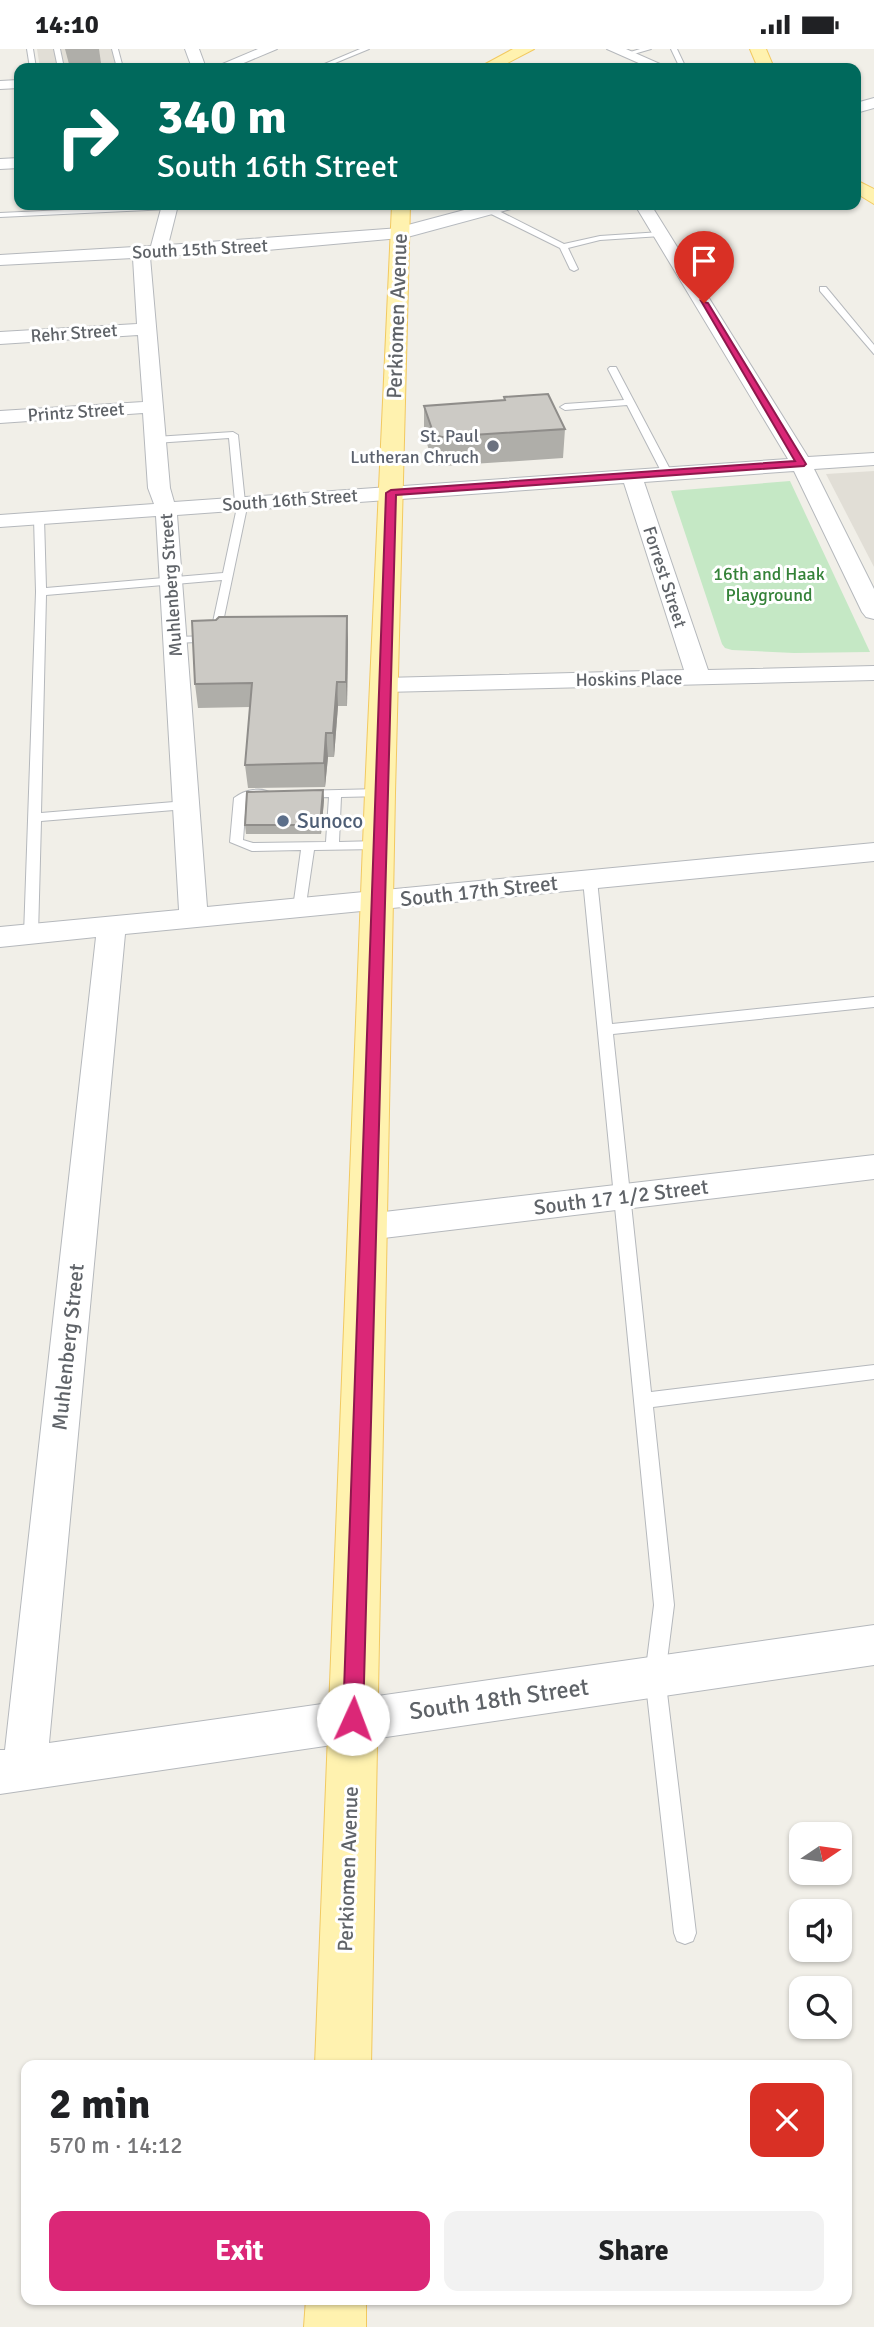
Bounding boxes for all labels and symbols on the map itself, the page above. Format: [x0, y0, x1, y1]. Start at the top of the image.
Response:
pin [674, 231, 734, 303]
street label: Perkiomen Avenue [381, 233, 413, 399]
street label: South 15th Street [132, 234, 268, 264]
street label: Rehr Street [30, 319, 118, 347]
street label: Printz Street [27, 398, 125, 426]
place label: St. Paul Lutheran Chruch [350, 425, 479, 468]
marker: St. Paul Lutheran Chruch [485, 438, 501, 454]
street label: South 16th Street [222, 484, 358, 516]
street label: Muhlenberg Street [155, 513, 187, 657]
street label: Forrest Street [638, 524, 692, 630]
park label: 16th and Haak Playground [713, 563, 825, 606]
street label: Hoskins Place [575, 667, 683, 691]
place label: Sunoco [297, 808, 363, 834]
marker: Sunoco [275, 813, 291, 829]
street label: South 17th Street [399, 870, 559, 912]
street label: South 17 1/2 Street [532, 1173, 710, 1221]
street label: Muhlenberg Street [46, 1262, 90, 1432]
street label: South 18th Street [407, 1672, 591, 1726]
position arrow [316, 1682, 390, 1756]
street label: Perkiomen Avenue [332, 1786, 364, 1952]
north arrow [789, 1822, 852, 1885]

